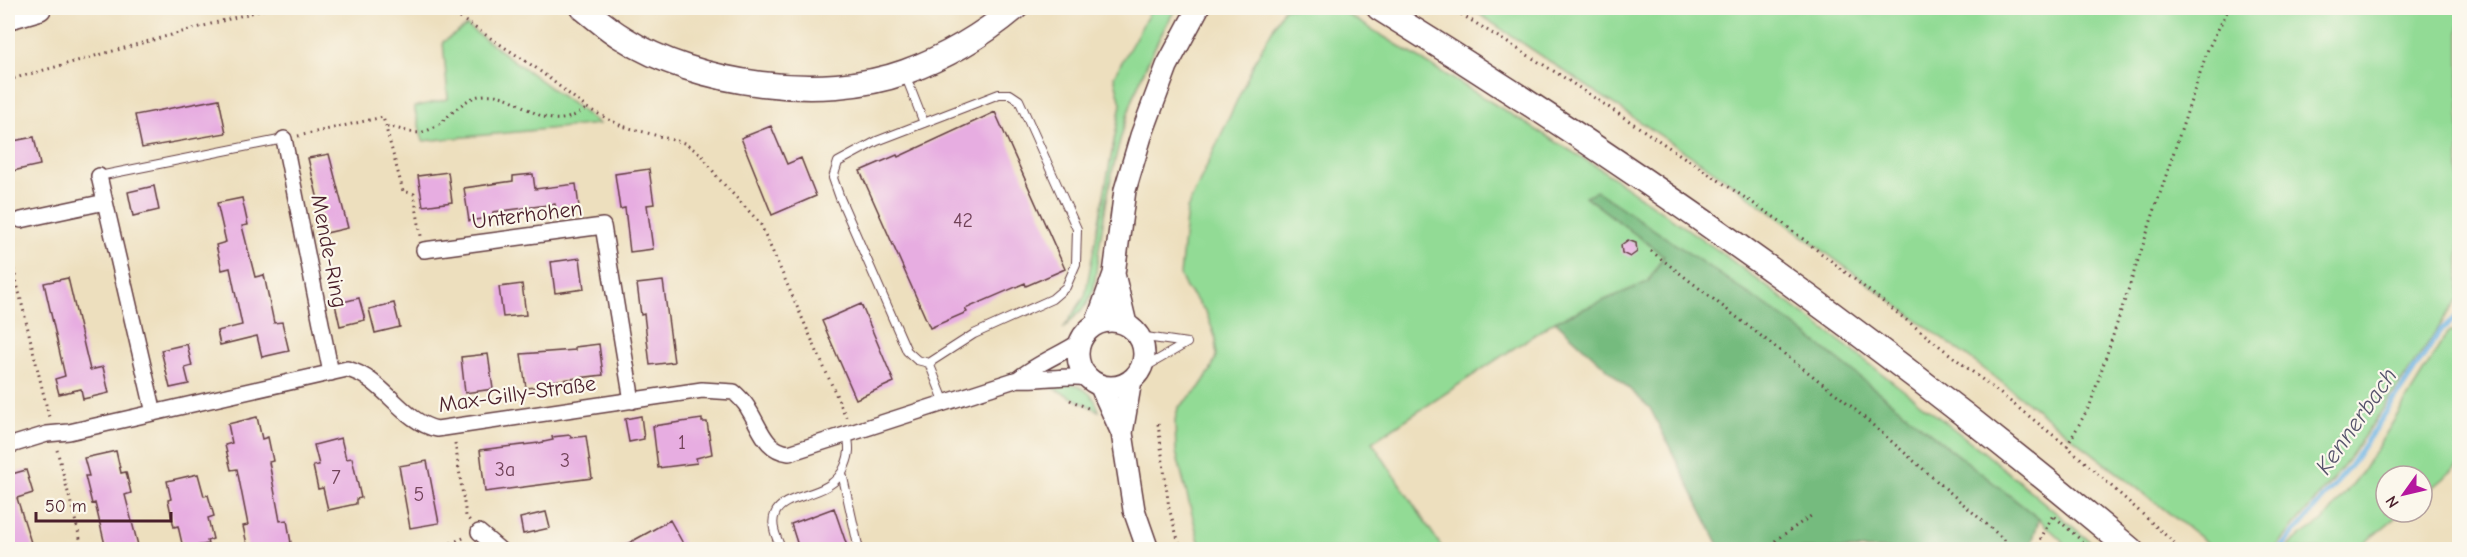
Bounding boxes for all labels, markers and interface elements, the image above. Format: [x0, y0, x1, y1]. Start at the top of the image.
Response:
street label: Mende-Ring [305, 192, 353, 310]
street label: Unterhohen [470, 195, 584, 235]
house number: 42 [953, 209, 973, 232]
water label: Kennerbach [2309, 362, 2403, 480]
street label: Max-Gilly-Straße [437, 370, 598, 418]
house number: 1 [678, 431, 686, 454]
house number: 3 [560, 449, 570, 472]
house number: 3a [495, 458, 515, 481]
north arrow [2374, 464, 2434, 524]
house number: 7 [331, 466, 341, 489]
house number: 5 [414, 483, 424, 506]
scale bar [36, 485, 171, 523]
text: N [2382, 492, 2403, 511]
text: 50 m [45, 496, 87, 517]

